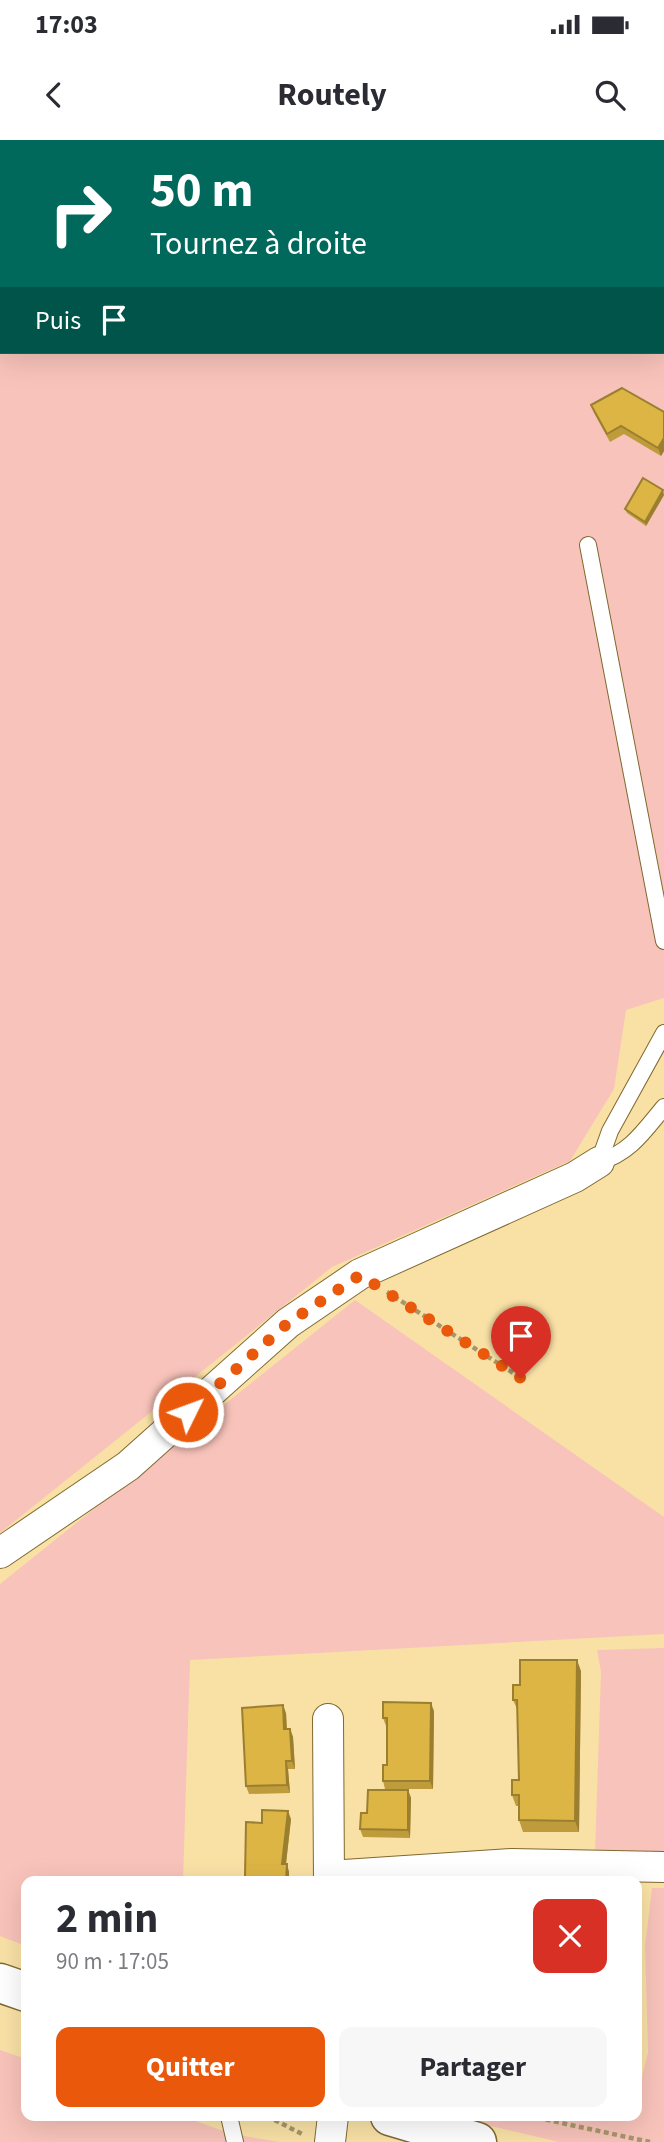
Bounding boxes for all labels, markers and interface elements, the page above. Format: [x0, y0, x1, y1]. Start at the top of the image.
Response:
text: 17:03 [35, 6, 98, 43]
text: Routely [277, 72, 387, 118]
icon: back [35, 76, 73, 114]
icon: search [591, 76, 629, 114]
text: 50 m [150, 156, 254, 226]
icon: right [35, 168, 126, 259]
text: Tournez à droite [150, 221, 367, 267]
icon: arrive [95, 301, 133, 339]
text: Puis [35, 302, 81, 339]
pin [491, 1306, 551, 1378]
icon: arrive [502, 1317, 540, 1355]
position arrow [151, 1375, 225, 1449]
text: 2 min [56, 1889, 158, 1949]
button: close [533, 1899, 607, 1973]
text: 90 m · 17:05 [56, 1945, 169, 1978]
button: Quitter [56, 2027, 325, 2107]
button: Partager [339, 2027, 607, 2107]

